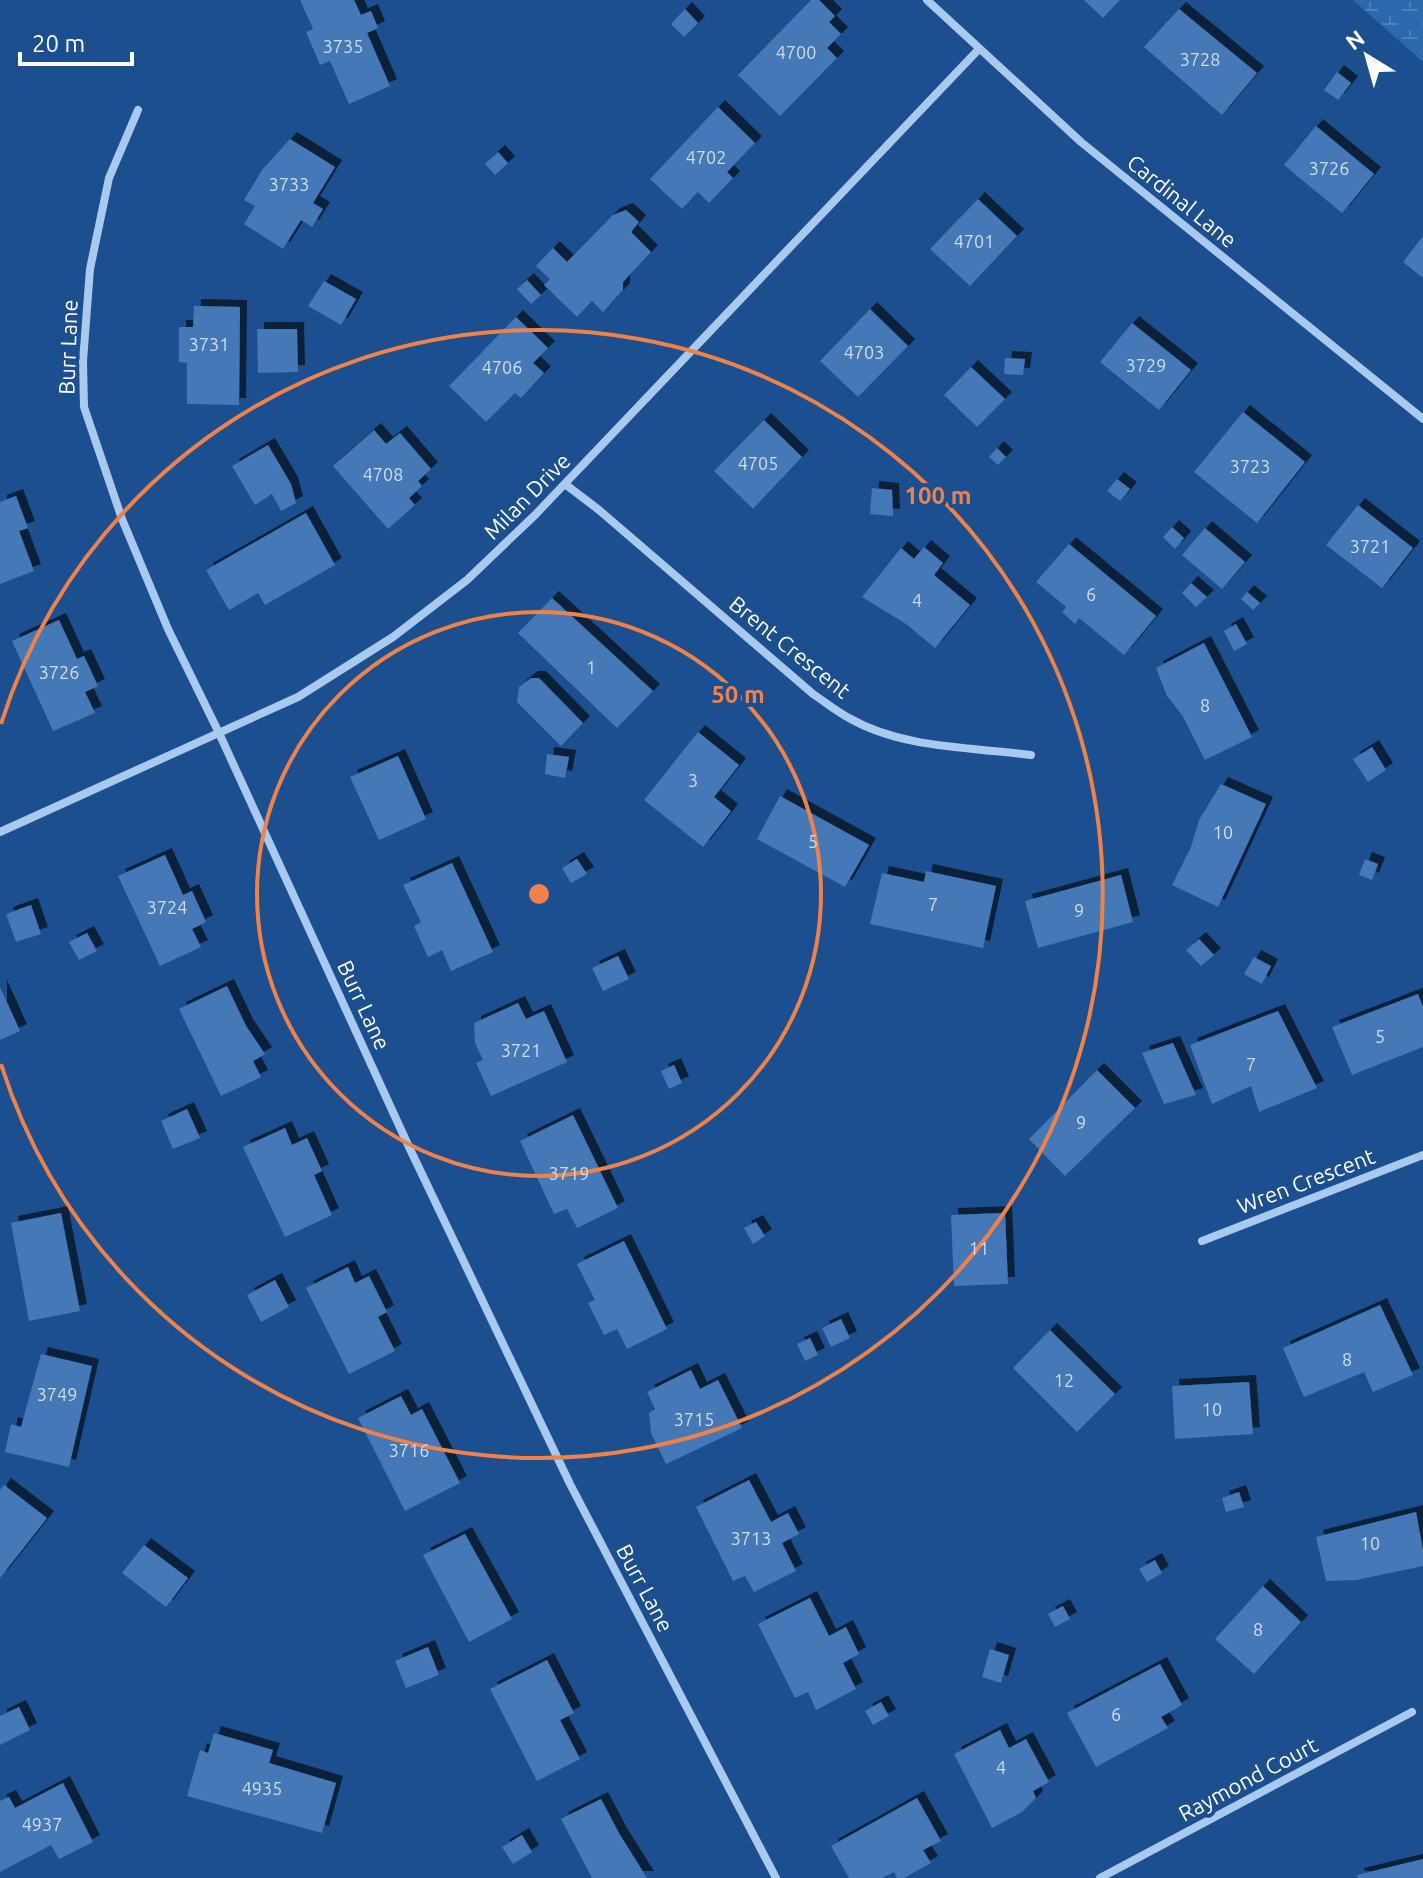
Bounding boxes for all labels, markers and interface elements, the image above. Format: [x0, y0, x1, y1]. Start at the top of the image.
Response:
scale bar [20, 16, 132, 66]
north arrow [1327, 16, 1407, 96]
text: N [1341, 25, 1369, 55]
text: 20 m [32, 30, 85, 57]
house number: 3735 [323, 36, 363, 56]
house number: 4700 [776, 42, 816, 62]
house number: 3728 [1180, 49, 1220, 69]
house number: 4702 [686, 147, 726, 167]
street label: Cardinal Lane [1123, 149, 1242, 252]
house number: 3726 [1309, 158, 1349, 178]
house number: 3733 [269, 174, 309, 194]
house number: 4701 [954, 231, 994, 251]
street label: Burr Lane [53, 299, 82, 395]
house number: 3731 [189, 334, 229, 354]
house number: 4703 [844, 342, 884, 362]
house number: 3729 [1126, 355, 1166, 375]
house number: 4706 [482, 357, 522, 377]
street label: Milan Drive [478, 447, 575, 544]
house number: 4705 [738, 453, 778, 473]
house number: 3723 [1230, 456, 1270, 476]
house number: 4708 [363, 464, 403, 484]
text: 100 m [905, 482, 971, 509]
house number: 3721 [1350, 536, 1390, 556]
house number: 6 [1086, 584, 1096, 604]
street label: Brent Crescent [725, 590, 856, 703]
house number: 4 [912, 590, 922, 610]
house number: 1 [586, 657, 596, 677]
house number: 3726 [39, 662, 79, 682]
text: 50 m [711, 681, 765, 708]
house number: 8 [1200, 695, 1210, 715]
house number: 3 [688, 770, 698, 790]
house number: 10 [1213, 822, 1233, 842]
house number: 5 [808, 831, 818, 851]
centre of rings [525, 880, 553, 908]
house number: 7 [928, 894, 938, 914]
house number: 3724 [147, 897, 187, 917]
house number: 9 [1074, 900, 1084, 920]
street label: Burr Lane [333, 956, 396, 1053]
house number: 5 [1375, 1026, 1385, 1046]
house number: 3721 [501, 1040, 541, 1060]
house number: 7 [1246, 1054, 1256, 1074]
house number: 9 [1076, 1112, 1086, 1132]
street label: Wren Crescent [1234, 1143, 1378, 1218]
house number: 3719 [549, 1163, 589, 1183]
house number: 11 [969, 1238, 989, 1258]
house number: 8 [1342, 1349, 1352, 1369]
house number: 12 [1054, 1370, 1074, 1390]
house number: 3749 [37, 1384, 77, 1404]
house number: 10 [1202, 1399, 1222, 1419]
house number: 3715 [674, 1409, 714, 1429]
house number: 3716 [389, 1440, 429, 1460]
house number: 3713 [731, 1528, 771, 1548]
house number: 10 [1360, 1533, 1380, 1553]
street label: Burr Lane [612, 1540, 679, 1636]
house number: 8 [1253, 1619, 1263, 1639]
house number: 6 [1111, 1704, 1121, 1724]
street label: Raymond Court [1174, 1731, 1322, 1826]
house number: 4 [996, 1757, 1006, 1777]
house number: 4935 [242, 1778, 282, 1798]
house number: 4937 [22, 1814, 62, 1834]

